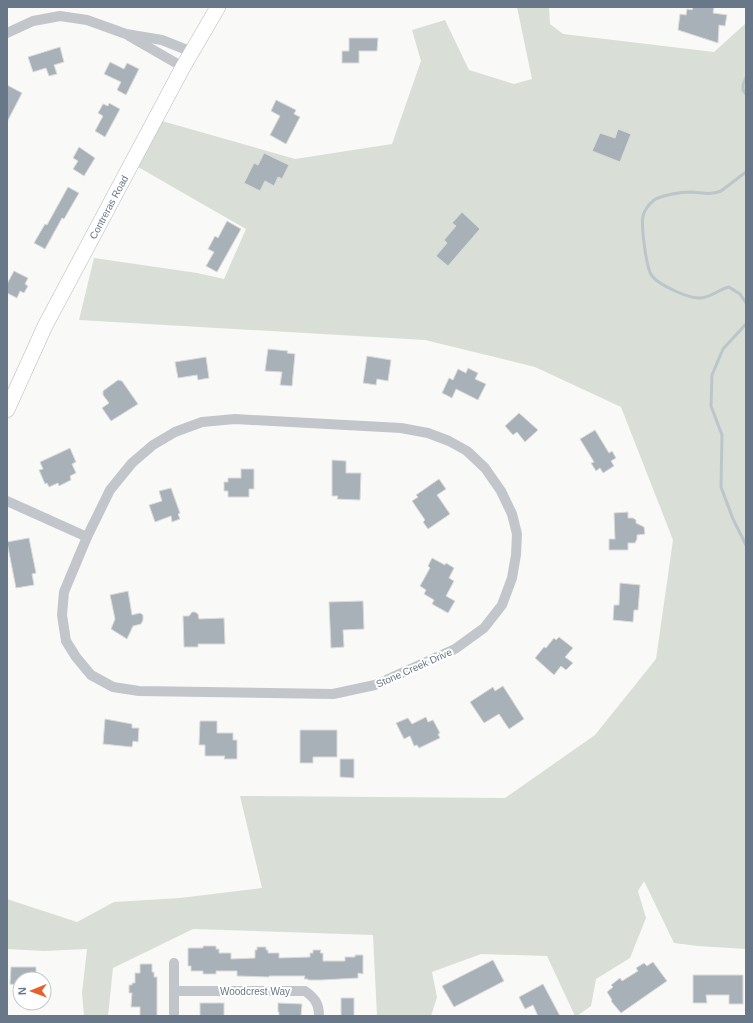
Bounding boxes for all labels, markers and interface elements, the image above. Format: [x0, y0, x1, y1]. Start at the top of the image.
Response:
street label: Contreras Road [87, 173, 130, 241]
street label: Stone Creek Drive [374, 646, 454, 690]
north arrow [12, 971, 52, 1011]
street label: Woodcrest Way [220, 986, 290, 997]
text: N [16, 987, 28, 995]

